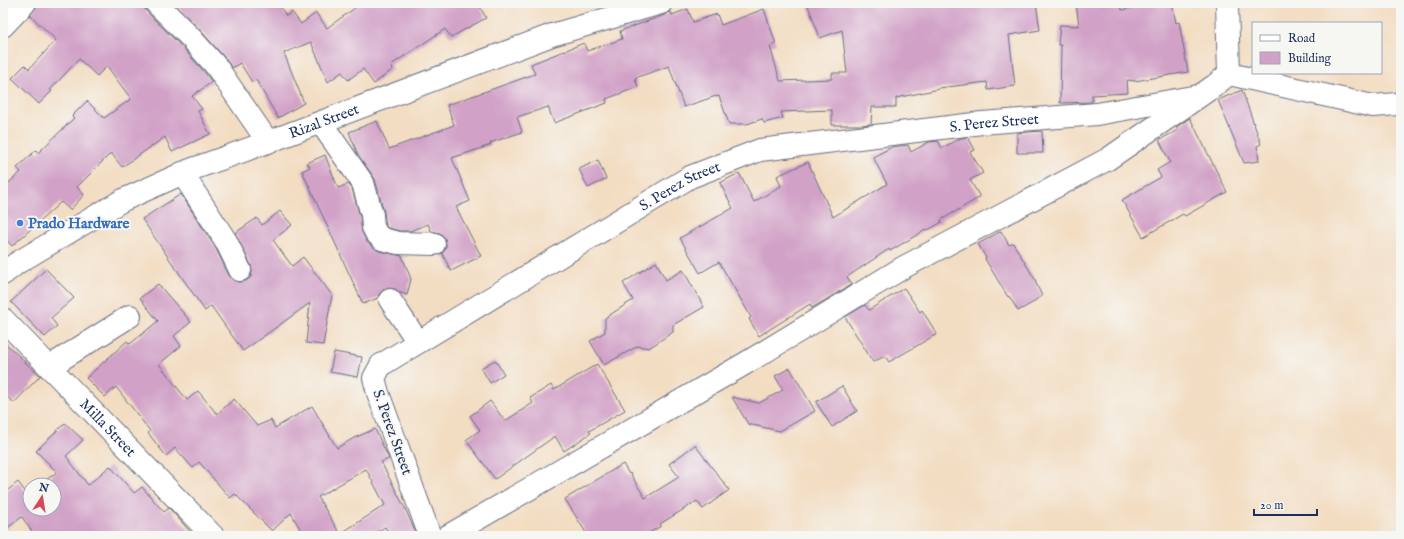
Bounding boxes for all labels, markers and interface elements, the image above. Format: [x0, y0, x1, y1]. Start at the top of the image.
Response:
legend [1252, 22, 1382, 74]
text: Road [1288, 31, 1316, 46]
text: Building [1288, 51, 1332, 66]
street label: Rizal Street [286, 100, 362, 143]
street label: S. Perez Street [949, 110, 1040, 137]
street label: S. Perez Street [636, 157, 723, 216]
place label: Prado Hardware [28, 214, 130, 233]
marker: Prado Hardware [15, 218, 25, 228]
street label: S. Perez Street [368, 387, 417, 477]
street label: Milla Street [75, 395, 140, 461]
north arrow [22, 477, 62, 517]
text: N [37, 480, 50, 496]
scale bar [1254, 491, 1317, 517]
text: 20 m [1260, 498, 1283, 513]

